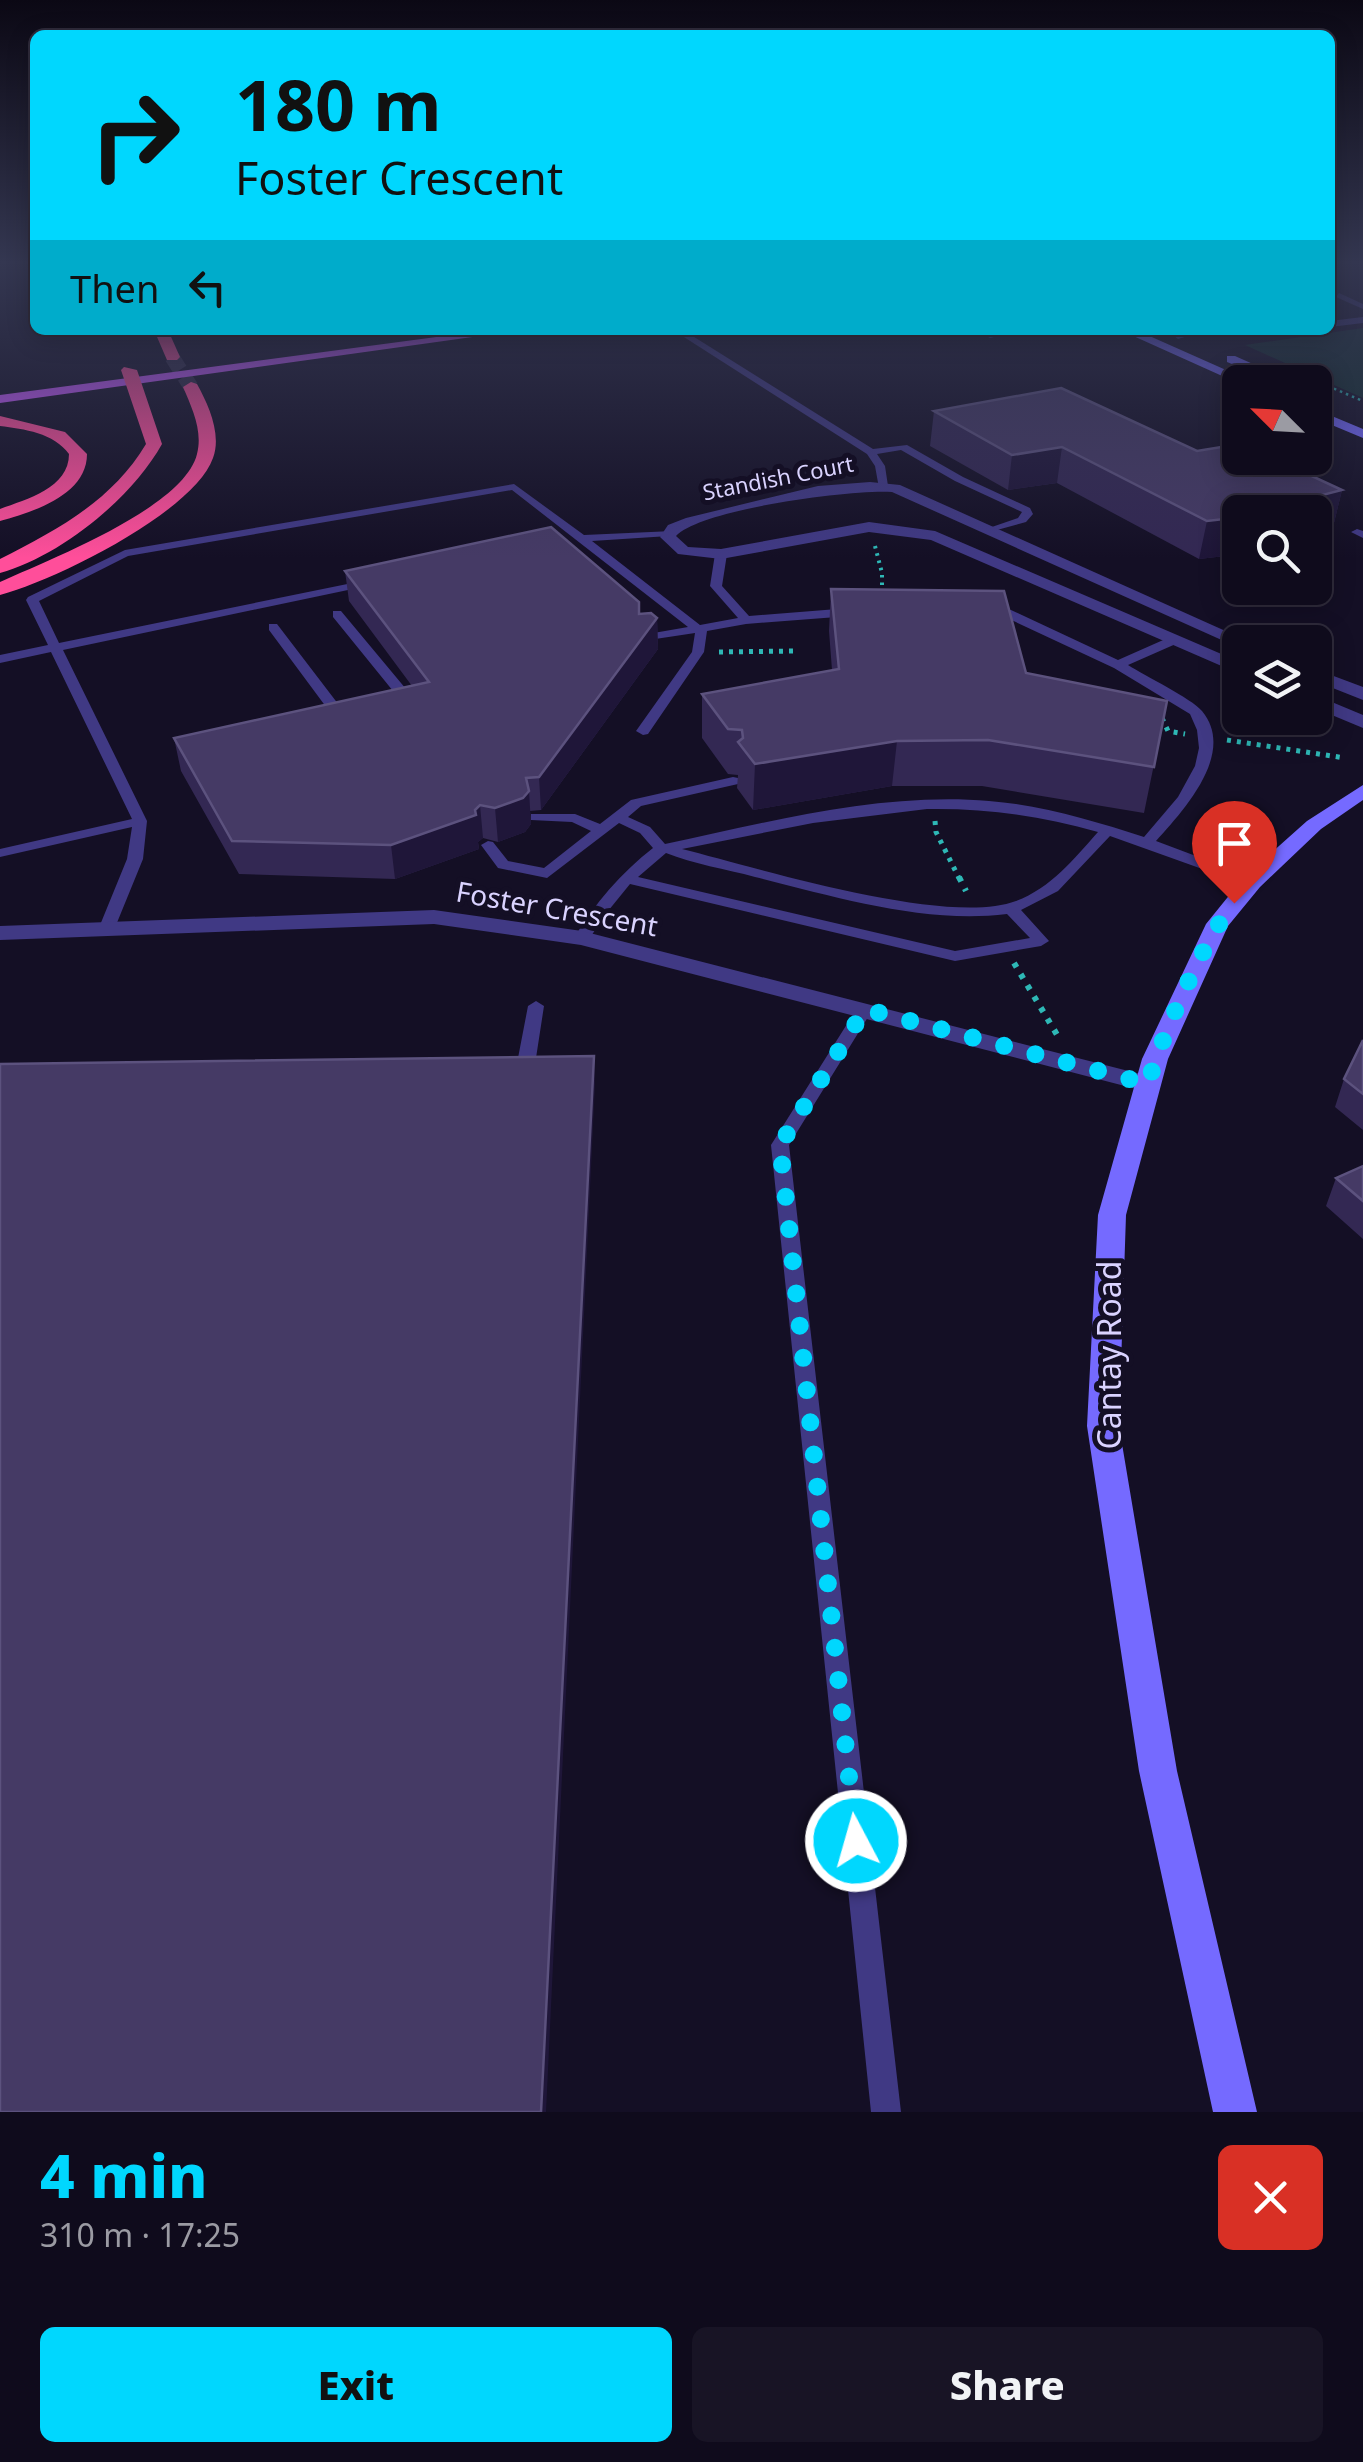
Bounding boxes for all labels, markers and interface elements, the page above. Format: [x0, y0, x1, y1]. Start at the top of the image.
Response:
text: 180 m [235, 56, 442, 152]
icon: right [70, 70, 200, 200]
text: Foster Crescent [235, 147, 563, 208]
icon: left [180, 260, 235, 315]
text: Then [70, 262, 160, 314]
north arrow [1222, 365, 1332, 475]
map controls [1222, 365, 1332, 735]
street label: Standish Court [700, 448, 856, 506]
button: search [1222, 495, 1332, 605]
button: layers [1222, 625, 1332, 735]
pin [1192, 801, 1277, 904]
icon: arrive [1207, 816, 1262, 871]
street label: Foster Crescent [453, 872, 661, 944]
street label: Cantay Road [1087, 1261, 1130, 1450]
position arrow [804, 1789, 908, 1893]
text: 4 min [40, 2134, 208, 2216]
button: close [1218, 2145, 1323, 2250]
text: 310 m · 17:25 [40, 2213, 240, 2256]
button: Exit [40, 2327, 672, 2442]
button: Share [692, 2327, 1323, 2442]

